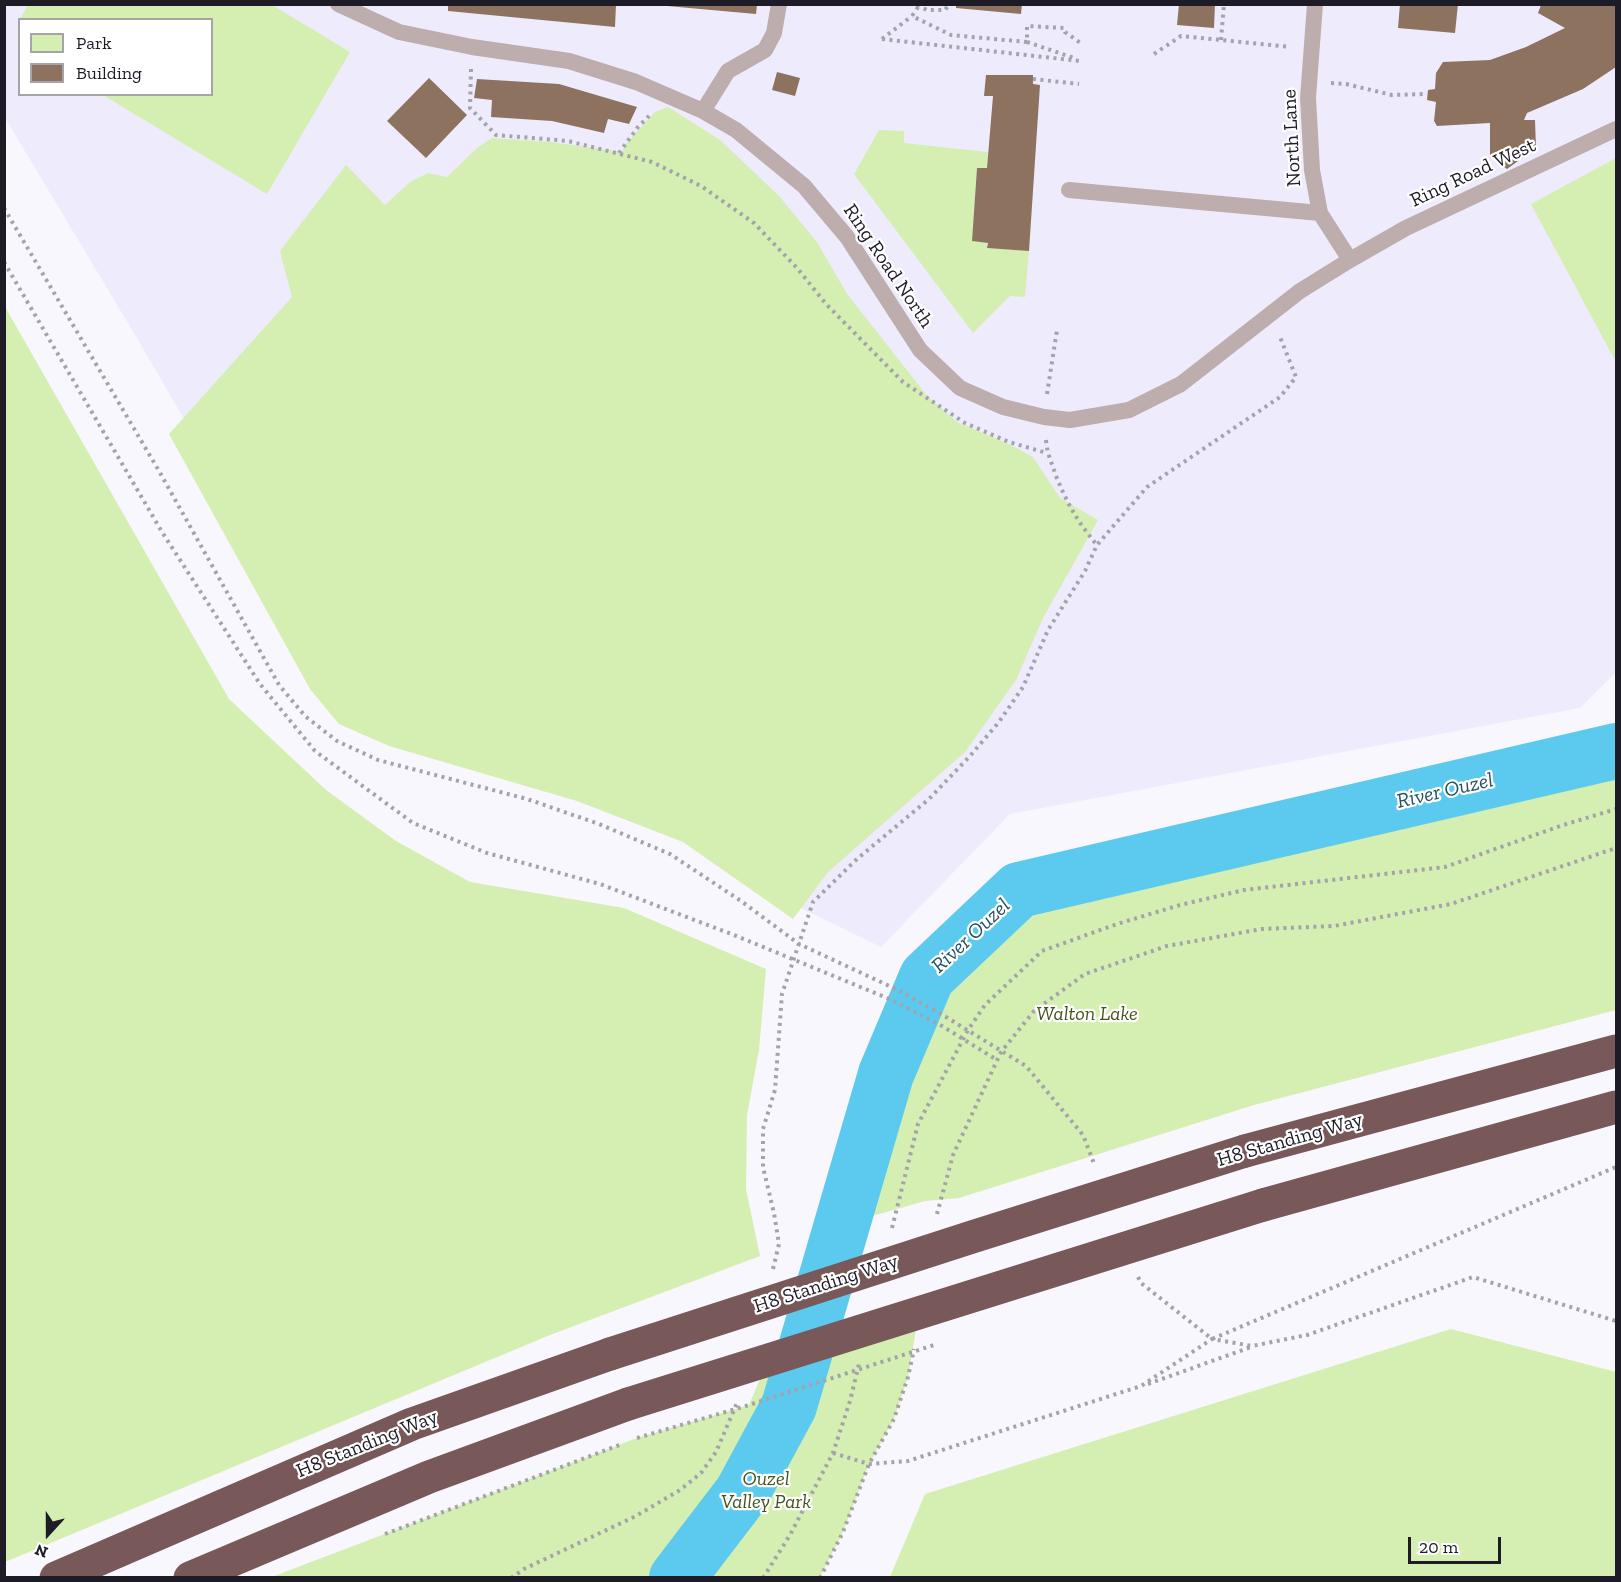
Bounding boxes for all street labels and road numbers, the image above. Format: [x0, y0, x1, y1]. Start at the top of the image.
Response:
street label: North Lane [1277, 89, 1307, 187]
street label: Ring Road West [1406, 133, 1540, 213]
street label: Ring Road North [838, 200, 938, 332]
street label: H8 Standing Way [1214, 1108, 1366, 1172]
street label: H8 Standing Way [751, 1249, 901, 1319]
street label: H8 Standing Way [293, 1405, 441, 1483]

